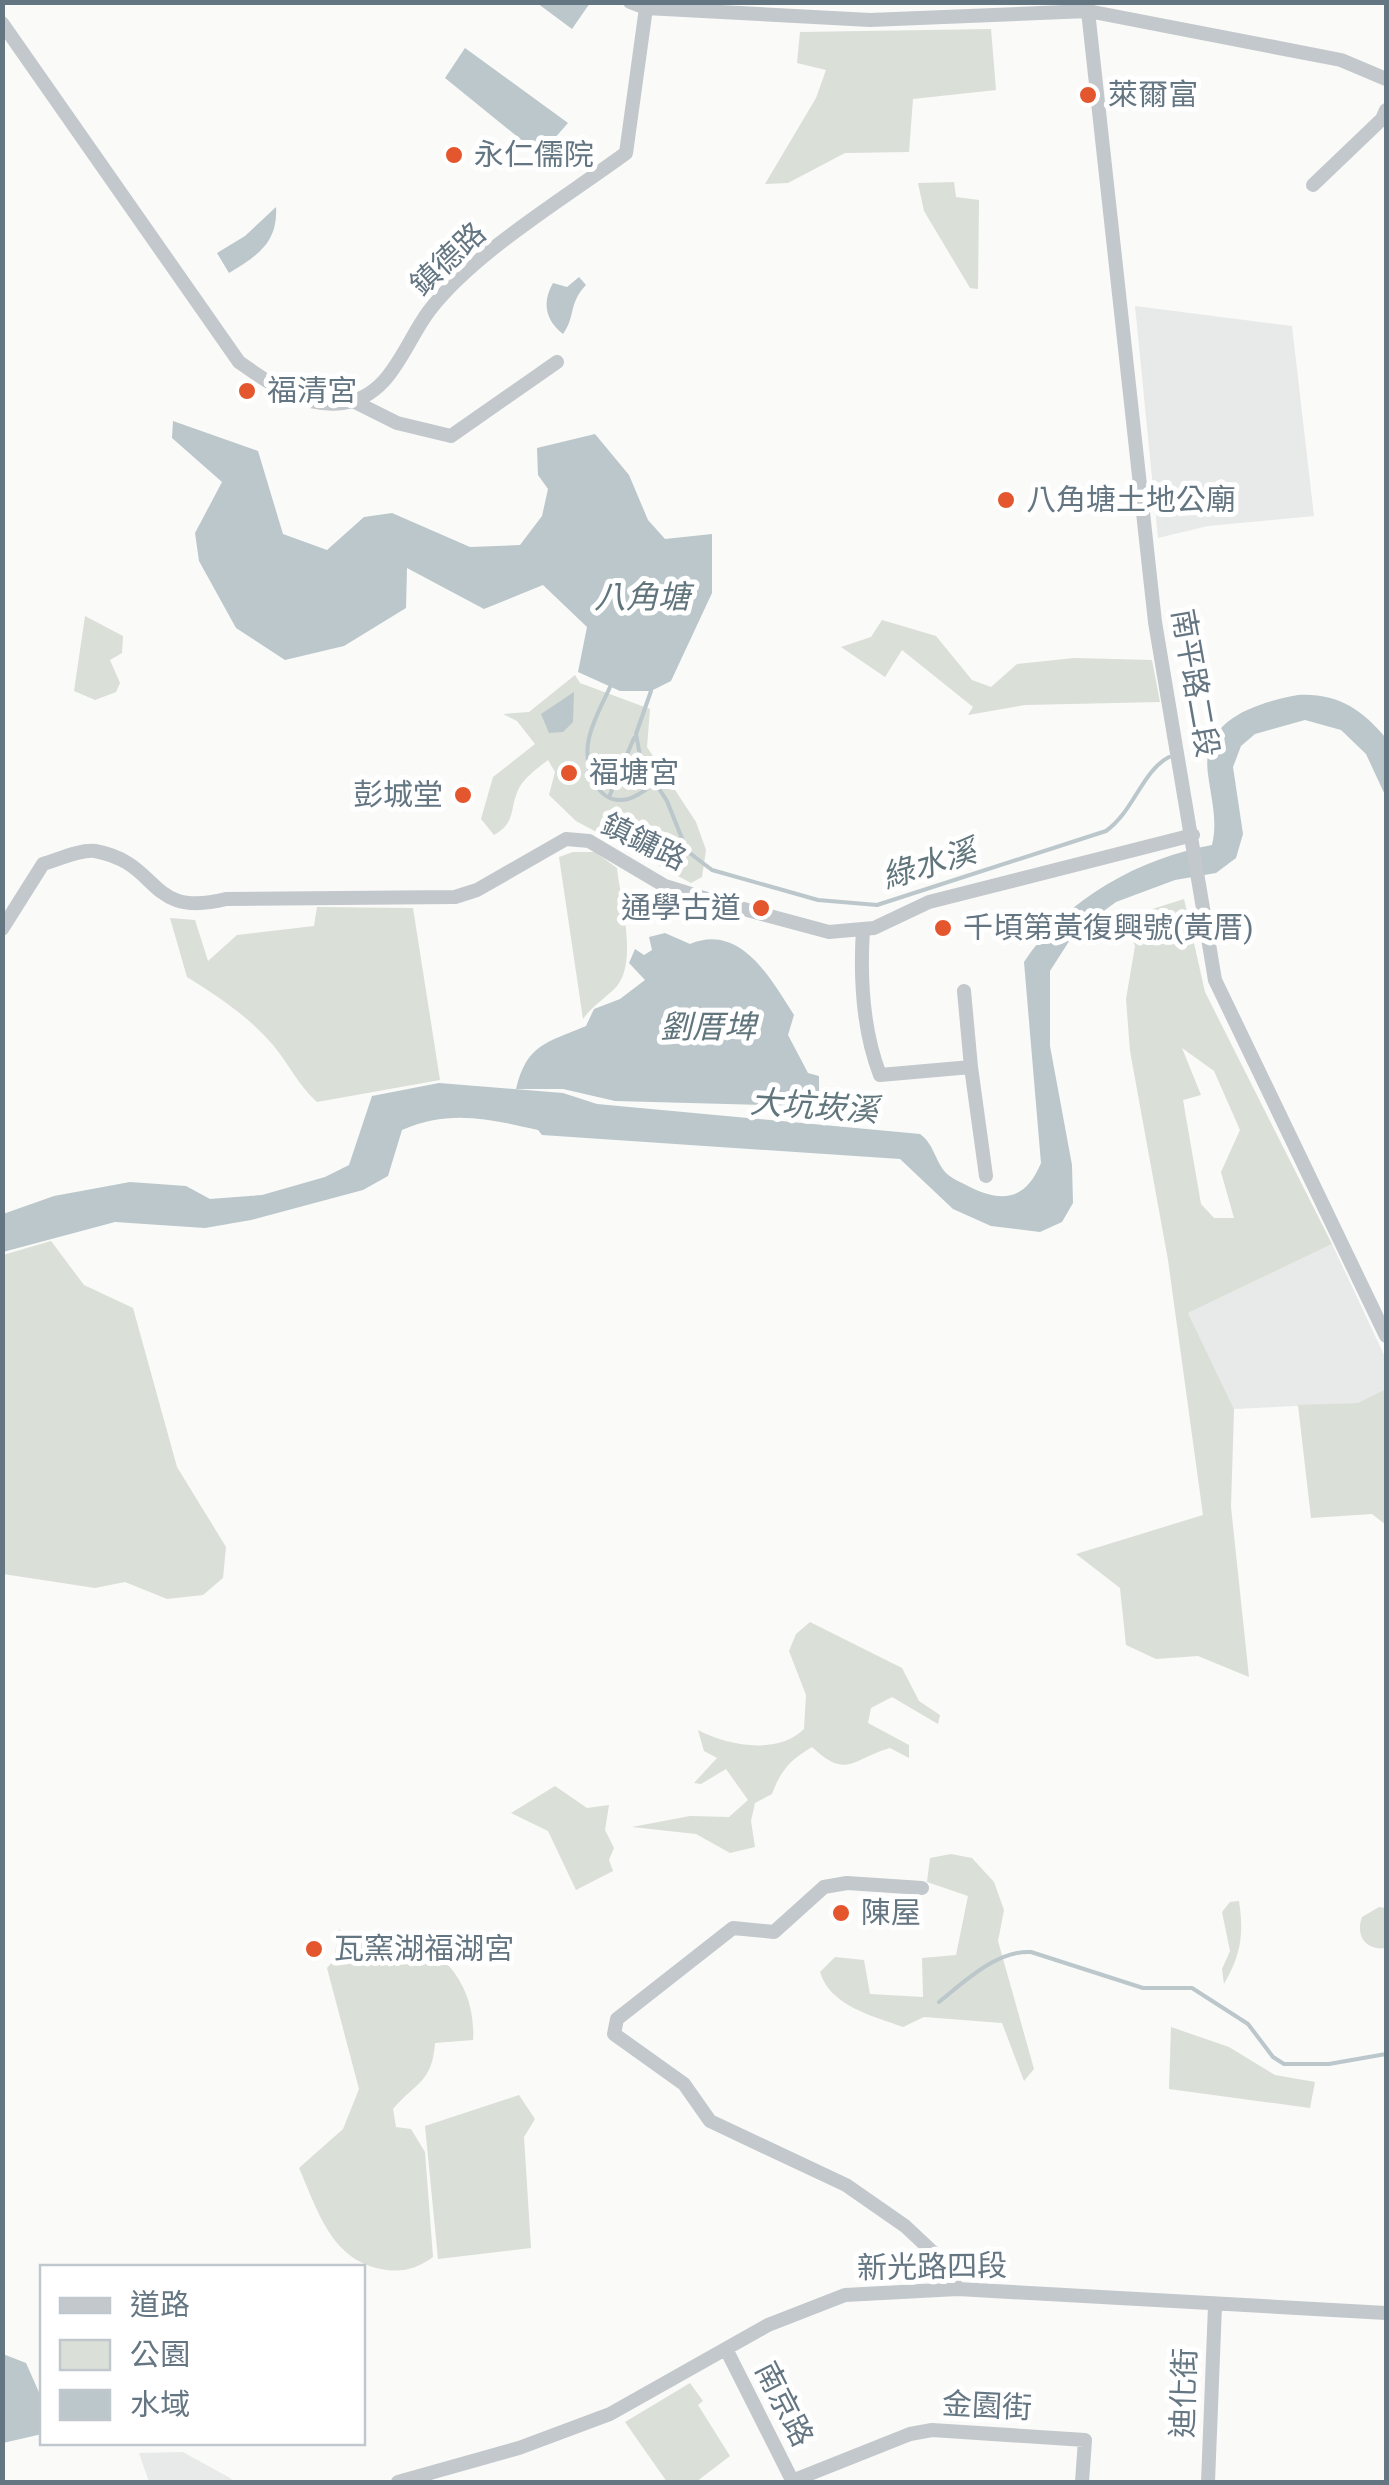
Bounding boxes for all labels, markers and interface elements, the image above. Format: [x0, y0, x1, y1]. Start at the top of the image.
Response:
place label: 萊爾富 [1108, 77, 1198, 112]
marker: 萊爾富 [1077, 84, 1099, 106]
place label: 永仁儒院 [474, 137, 594, 172]
marker: 永仁儒院 [443, 144, 465, 166]
street label: 鎮德路 [403, 215, 493, 302]
place label: 福清宮 [267, 373, 357, 408]
marker: 福清宮 [236, 380, 258, 402]
place label: 八角塘土地公廟 [1026, 482, 1236, 517]
marker: 八角塘土地公廟 [995, 489, 1017, 511]
water label: 八角塘 [594, 578, 695, 616]
street label: 南平路二段 [1165, 606, 1226, 760]
place label: 福塘宮 [589, 755, 679, 790]
marker: 福塘宮 [558, 762, 580, 784]
place label: 彭城堂 [353, 777, 443, 812]
marker: 彭城堂 [452, 784, 474, 806]
street label: 鎮鏞路 [596, 806, 692, 877]
water label: 綠水溪 [878, 831, 984, 896]
place label: 通學古道 [621, 890, 741, 925]
marker: 通學古道 [750, 897, 772, 919]
place label: 千頃第黃復興號(黃厝) [963, 910, 1254, 945]
marker: 千頃第黃復興號(黃厝) [932, 917, 954, 939]
water label: 劉厝埤 [660, 1008, 760, 1046]
water label: 大坑崁溪 [749, 1083, 883, 1130]
place label: 陳屋 [861, 1895, 921, 1930]
marker: 陳屋 [830, 1902, 852, 1924]
place label: 瓦窯湖福湖宮 [334, 1931, 514, 1966]
marker: 瓦窯湖福湖宮 [303, 1938, 325, 1960]
street label: 新光路四段 [857, 2248, 1007, 2285]
legend [40, 2265, 365, 2445]
text: 道路 [130, 2287, 190, 2322]
text: 公園 [130, 2337, 190, 2372]
street label: 迪化街 [1164, 2347, 1203, 2439]
street label: 南京路 [748, 2356, 820, 2452]
street label: 金園街 [941, 2386, 1033, 2425]
text: 水域 [130, 2387, 190, 2422]

